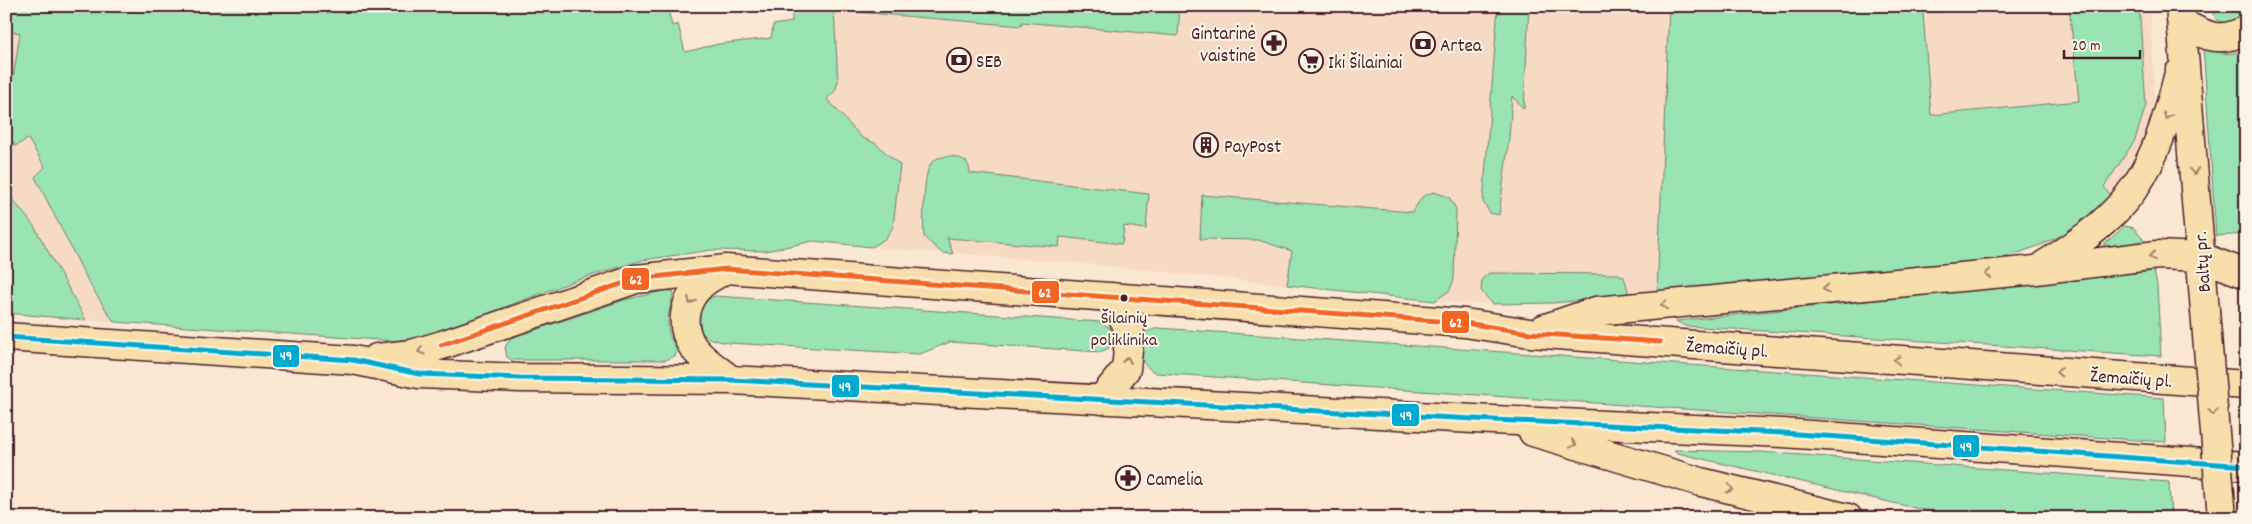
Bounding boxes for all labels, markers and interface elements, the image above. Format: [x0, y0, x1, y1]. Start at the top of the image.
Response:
place label: Gintarinė vaistinė [1191, 22, 1256, 71]
scale bar [2064, 28, 2141, 60]
pharmacy icon: Gintarinė vaistinė [1261, 30, 1287, 56]
bank icon: Artea [1410, 31, 1436, 57]
place label: Artea [1440, 34, 1483, 61]
text: 20 m [2072, 36, 2100, 58]
bank icon: SEB [946, 47, 972, 73]
supermarket icon: Iki Šilainiai [1298, 48, 1324, 74]
place label: SEB [976, 50, 1002, 77]
place label: Iki Šilainiai [1328, 51, 1403, 78]
one-way arrow [2163, 112, 2173, 120]
building icon: PayPost [1193, 132, 1219, 158]
place label: PayPost [1224, 135, 1281, 162]
one-way arrow [2188, 167, 2199, 175]
street label: Baltų pr. [2189, 230, 2220, 293]
one-way arrow [2148, 250, 2156, 261]
line badge: 62 [621, 267, 650, 291]
one-way arrow [1983, 268, 1991, 279]
text: 62 [630, 271, 642, 291]
line badge: 62 [1031, 280, 1060, 304]
text: 62 [1039, 284, 1051, 304]
one-way arrow [1822, 284, 1830, 295]
marker: Šilainių poliklinika [1119, 293, 1129, 303]
one-way arrow [687, 296, 697, 305]
one-way arrow [1660, 299, 1668, 310]
place label: Šilainių poliklinika [1091, 307, 1158, 354]
line badge: 62 [1441, 310, 1470, 334]
text: 62 [1450, 314, 1462, 334]
street label: Žemaičių pl. [1685, 334, 1769, 367]
line badge: 49 [272, 344, 300, 368]
one-way arrow [418, 345, 426, 355]
text: 49 [280, 347, 292, 367]
one-way arrow [1893, 354, 1901, 365]
one-way arrow [1121, 356, 1132, 364]
street label: Žemaičių pl. [2089, 364, 2173, 397]
one-way arrow [2055, 366, 2063, 377]
line badge: 49 [831, 374, 860, 398]
text: 49 [839, 378, 851, 398]
line badge: 49 [1391, 403, 1420, 427]
text: 49 [1400, 407, 1412, 427]
one-way arrow [2208, 408, 2219, 416]
line badge: 49 [1952, 434, 1980, 458]
text: 49 [1960, 438, 1972, 458]
one-way arrow [1569, 439, 1577, 449]
pharmacy icon: Camelia [1115, 465, 1141, 491]
place label: Camelia [1146, 468, 1204, 495]
one-way arrow [1725, 483, 1734, 494]

